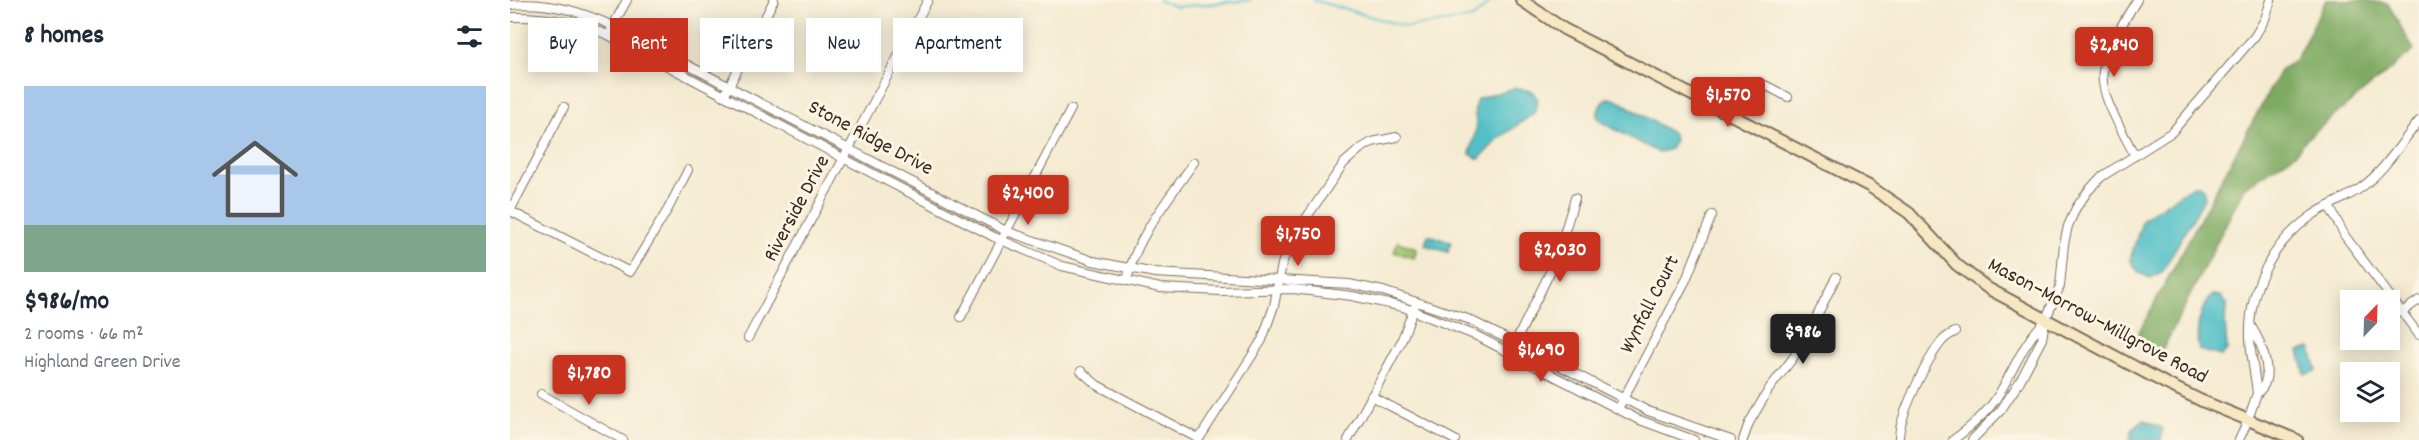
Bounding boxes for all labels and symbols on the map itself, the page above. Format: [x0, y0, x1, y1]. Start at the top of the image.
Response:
pin: $2,840 [2065, 27, 2163, 78]
pin: $1,570 [1679, 77, 1777, 128]
street label: Stone Ridge Drive [802, 93, 938, 185]
street label: Riverside Drive [757, 150, 839, 268]
pin: $2,400 [979, 175, 1077, 226]
pin: $1,750 [1249, 216, 1347, 267]
pin: $2,030 [1511, 232, 1609, 283]
street label: Wynfall Court [1613, 250, 1689, 359]
street label: Mason–Morrow–Millgrove Road [1982, 251, 2212, 393]
north arrow [2340, 290, 2400, 350]
pin: $986 [1767, 314, 1839, 365]
pin: $1,690 [1492, 332, 1590, 383]
pin: $1,780 [540, 355, 638, 406]

